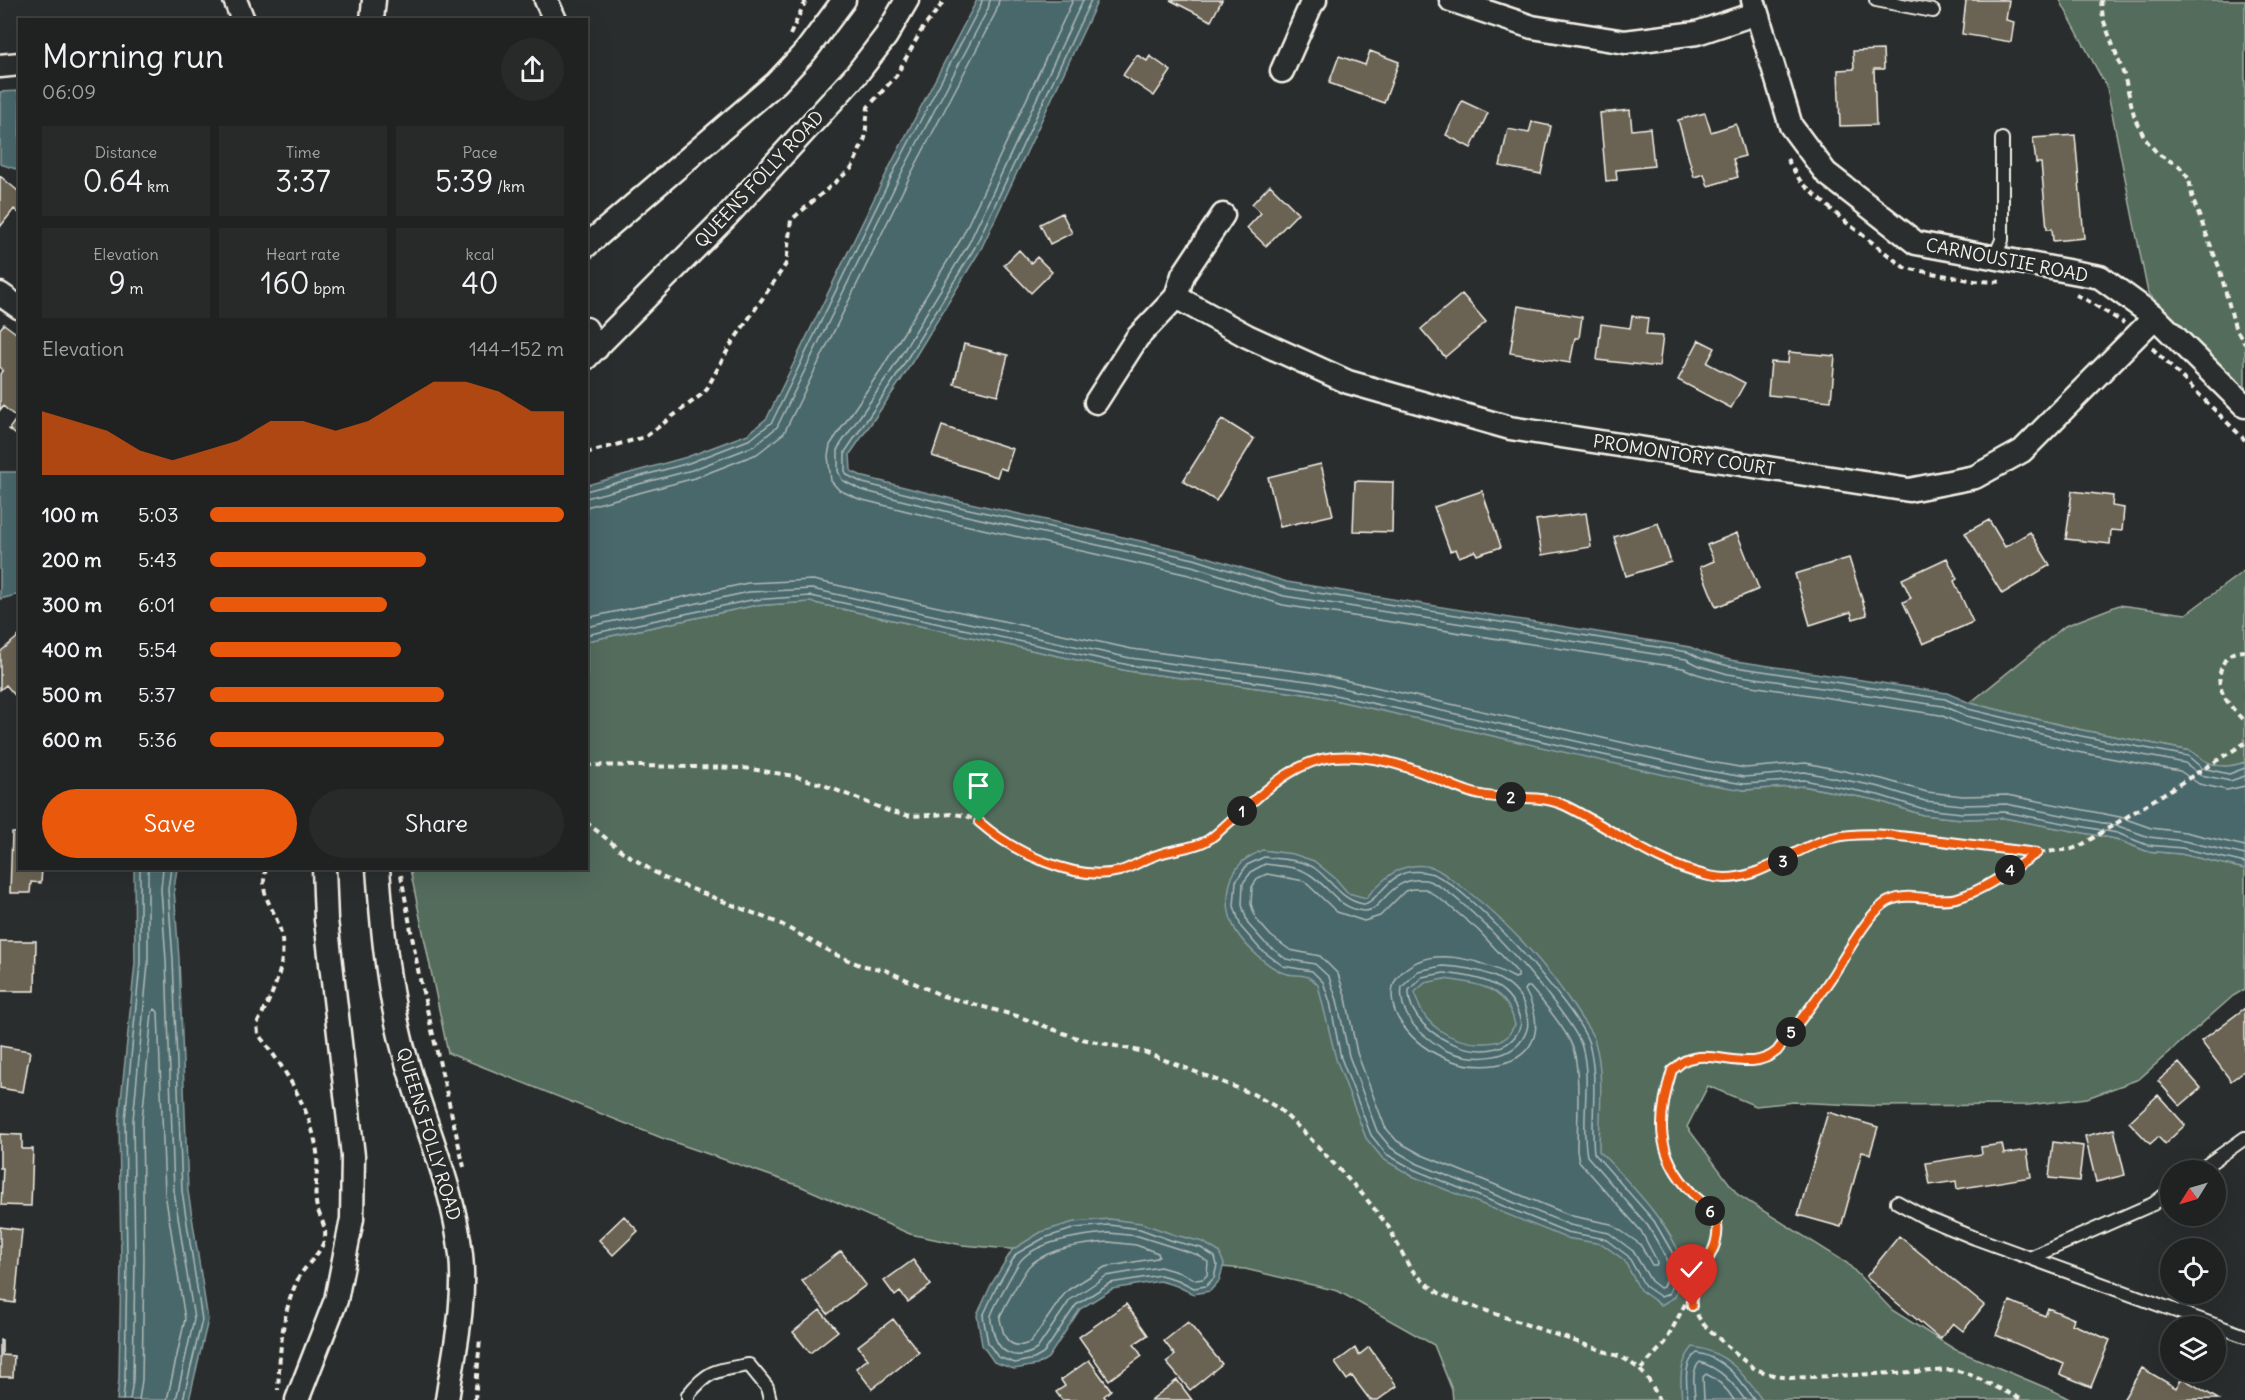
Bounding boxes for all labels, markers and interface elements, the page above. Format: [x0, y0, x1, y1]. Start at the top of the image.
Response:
text: Morning run [42, 35, 224, 77]
button: share [501, 38, 564, 101]
text: 06:09 [42, 79, 96, 104]
street label: QUEENS FOLLY ROAD [689, 105, 829, 253]
text: Distance [95, 142, 157, 162]
text: Time [286, 142, 320, 162]
text: Pace [463, 142, 497, 162]
text: 0.64 [83, 162, 143, 200]
text: 3:37 [275, 162, 331, 200]
text: 5:39 [435, 162, 493, 200]
text: km [143, 176, 169, 196]
text: /km [493, 176, 525, 196]
street label: CARNOUSTIE ROAD [1924, 233, 2090, 287]
text: Elevation [93, 244, 159, 264]
text: Heart rate [266, 244, 340, 264]
text: kcal [466, 244, 494, 264]
text: 9 [108, 264, 126, 302]
text: 160 [261, 264, 310, 302]
text: 40 [461, 264, 499, 302]
text: m [126, 278, 144, 298]
text: bpm [310, 278, 345, 298]
text: Elevation [42, 336, 124, 361]
text: 144–152 m [469, 336, 564, 361]
street label: PROMONTORY COURT [1591, 429, 1777, 481]
text: 100 m [42, 502, 99, 527]
text: 5:03 [138, 502, 179, 527]
text: 200 m [42, 547, 102, 572]
text: 5:43 [138, 547, 177, 572]
text: 300 m [42, 592, 102, 617]
text: 6:01 [138, 592, 175, 617]
text: 400 m [42, 637, 102, 662]
text: 5:54 [138, 637, 177, 662]
text: 500 m [42, 682, 102, 707]
text: 5:37 [138, 682, 175, 707]
text: 600 m [42, 727, 102, 752]
text: 5:36 [138, 727, 177, 752]
pin [953, 760, 1004, 822]
icon: arrive [962, 769, 995, 802]
pin: 2 [1496, 782, 1526, 812]
text: 2 [1507, 787, 1515, 807]
button: Save [42, 789, 297, 858]
button: Share [309, 789, 564, 858]
pin: 1 [1227, 796, 1257, 826]
text: 1 [1239, 801, 1245, 821]
pin: 3 [1768, 846, 1798, 876]
text: 3 [1778, 851, 1788, 871]
pin: 4 [1995, 855, 2025, 885]
text: 4 [2005, 860, 2015, 880]
pin: 5 [1776, 1017, 1806, 1047]
text: 5 [1786, 1022, 1796, 1042]
street label: QUEENS FOLLY ROAD [392, 1045, 466, 1223]
north arrow [2160, 1160, 2226, 1226]
map controls [2160, 1160, 2226, 1382]
pin: 6 [1695, 1196, 1725, 1226]
text: 6 [1705, 1201, 1715, 1221]
button: locate [2160, 1238, 2226, 1304]
pin [1666, 1244, 1717, 1306]
icon: check [1675, 1253, 1708, 1286]
button: layers [2160, 1316, 2226, 1382]

